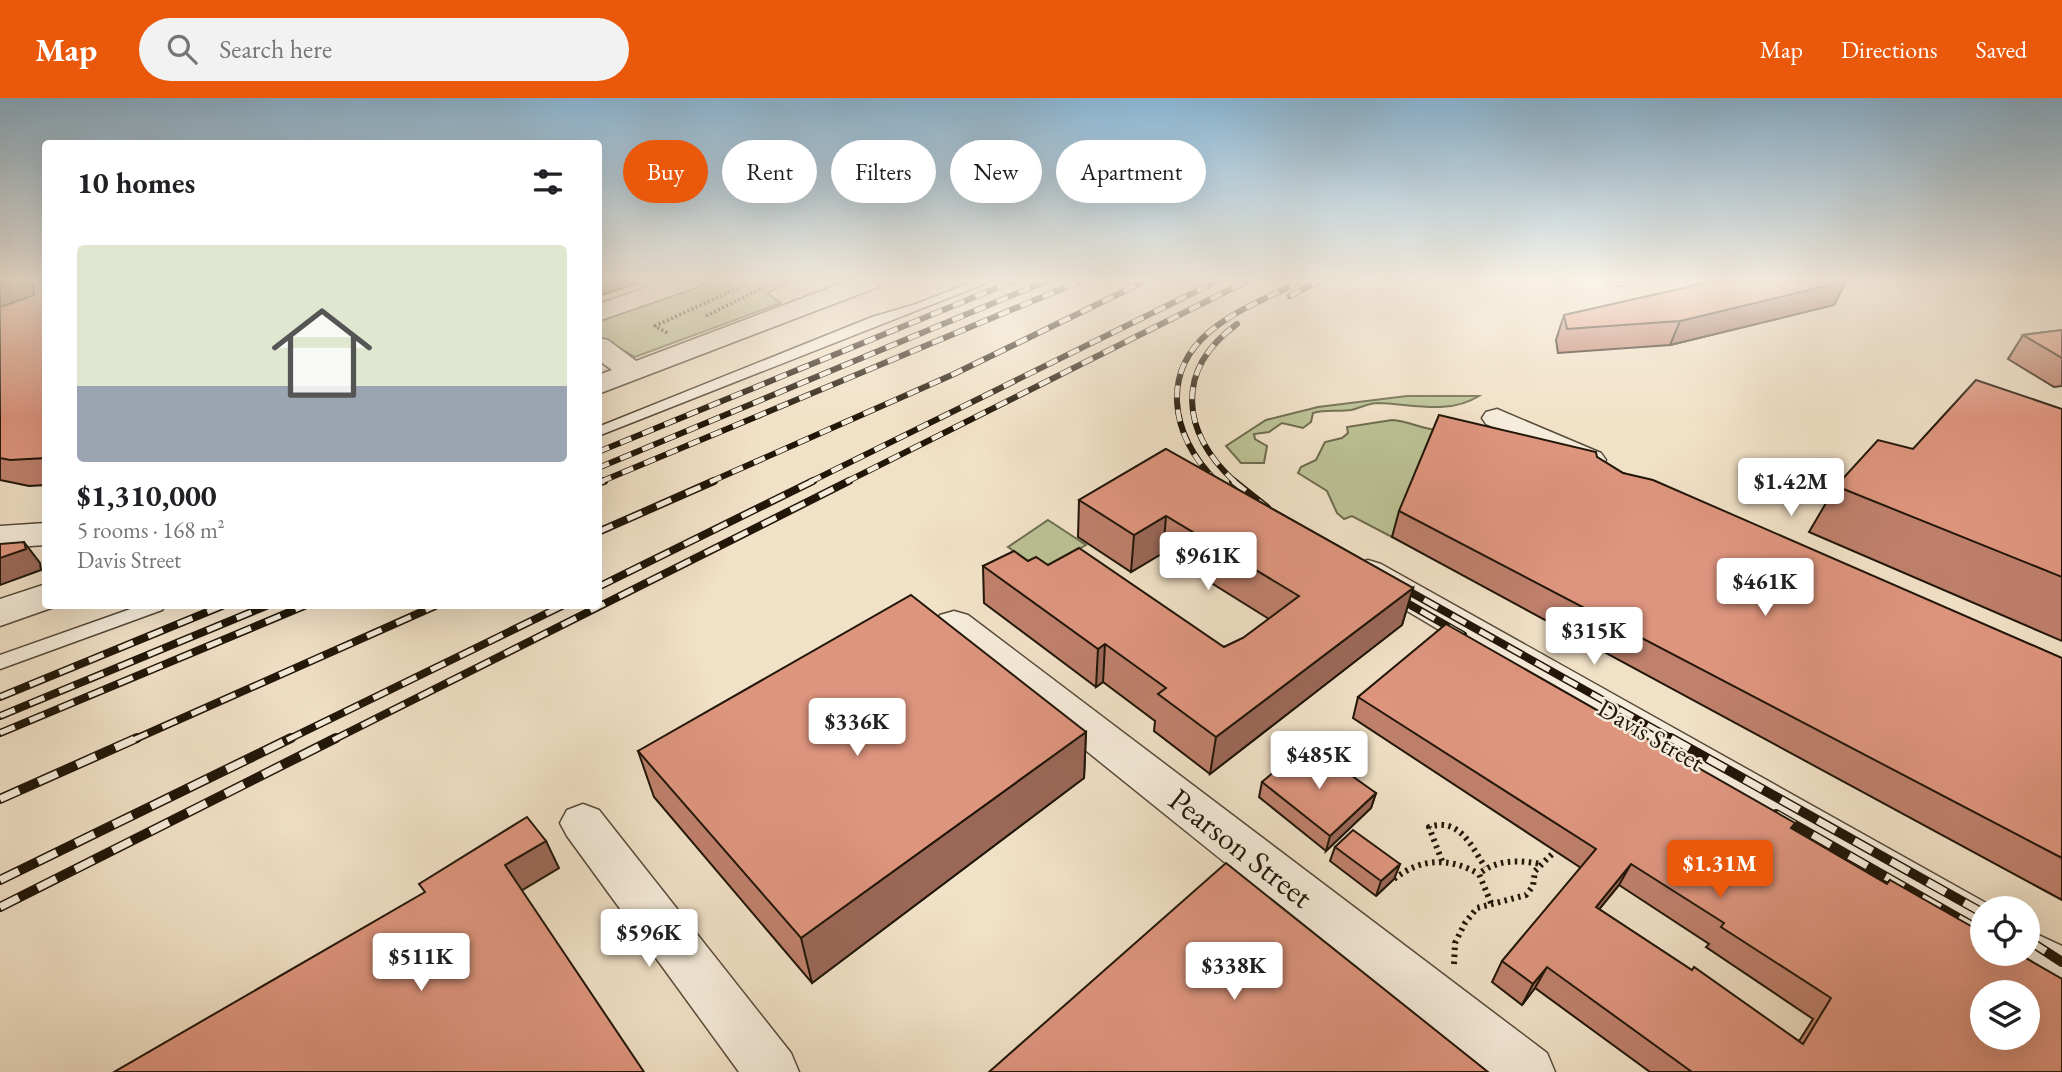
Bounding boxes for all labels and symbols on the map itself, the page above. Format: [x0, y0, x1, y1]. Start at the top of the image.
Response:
pin: $1.42M [1734, 458, 1848, 518]
pin: $961K [1159, 532, 1257, 592]
pin: $461K [1716, 559, 1814, 618]
pin: $315K [1545, 608, 1643, 667]
street label: Davis Street [1591, 691, 1711, 779]
pin: $336K [808, 698, 906, 758]
pin: $485K [1270, 732, 1368, 791]
street label: Pearson Street [1160, 779, 1322, 917]
pin: $1.31M [1663, 840, 1777, 900]
pin: $596K [600, 910, 698, 969]
pin: $511K [372, 934, 470, 993]
pin: $338K [1185, 942, 1283, 1002]

